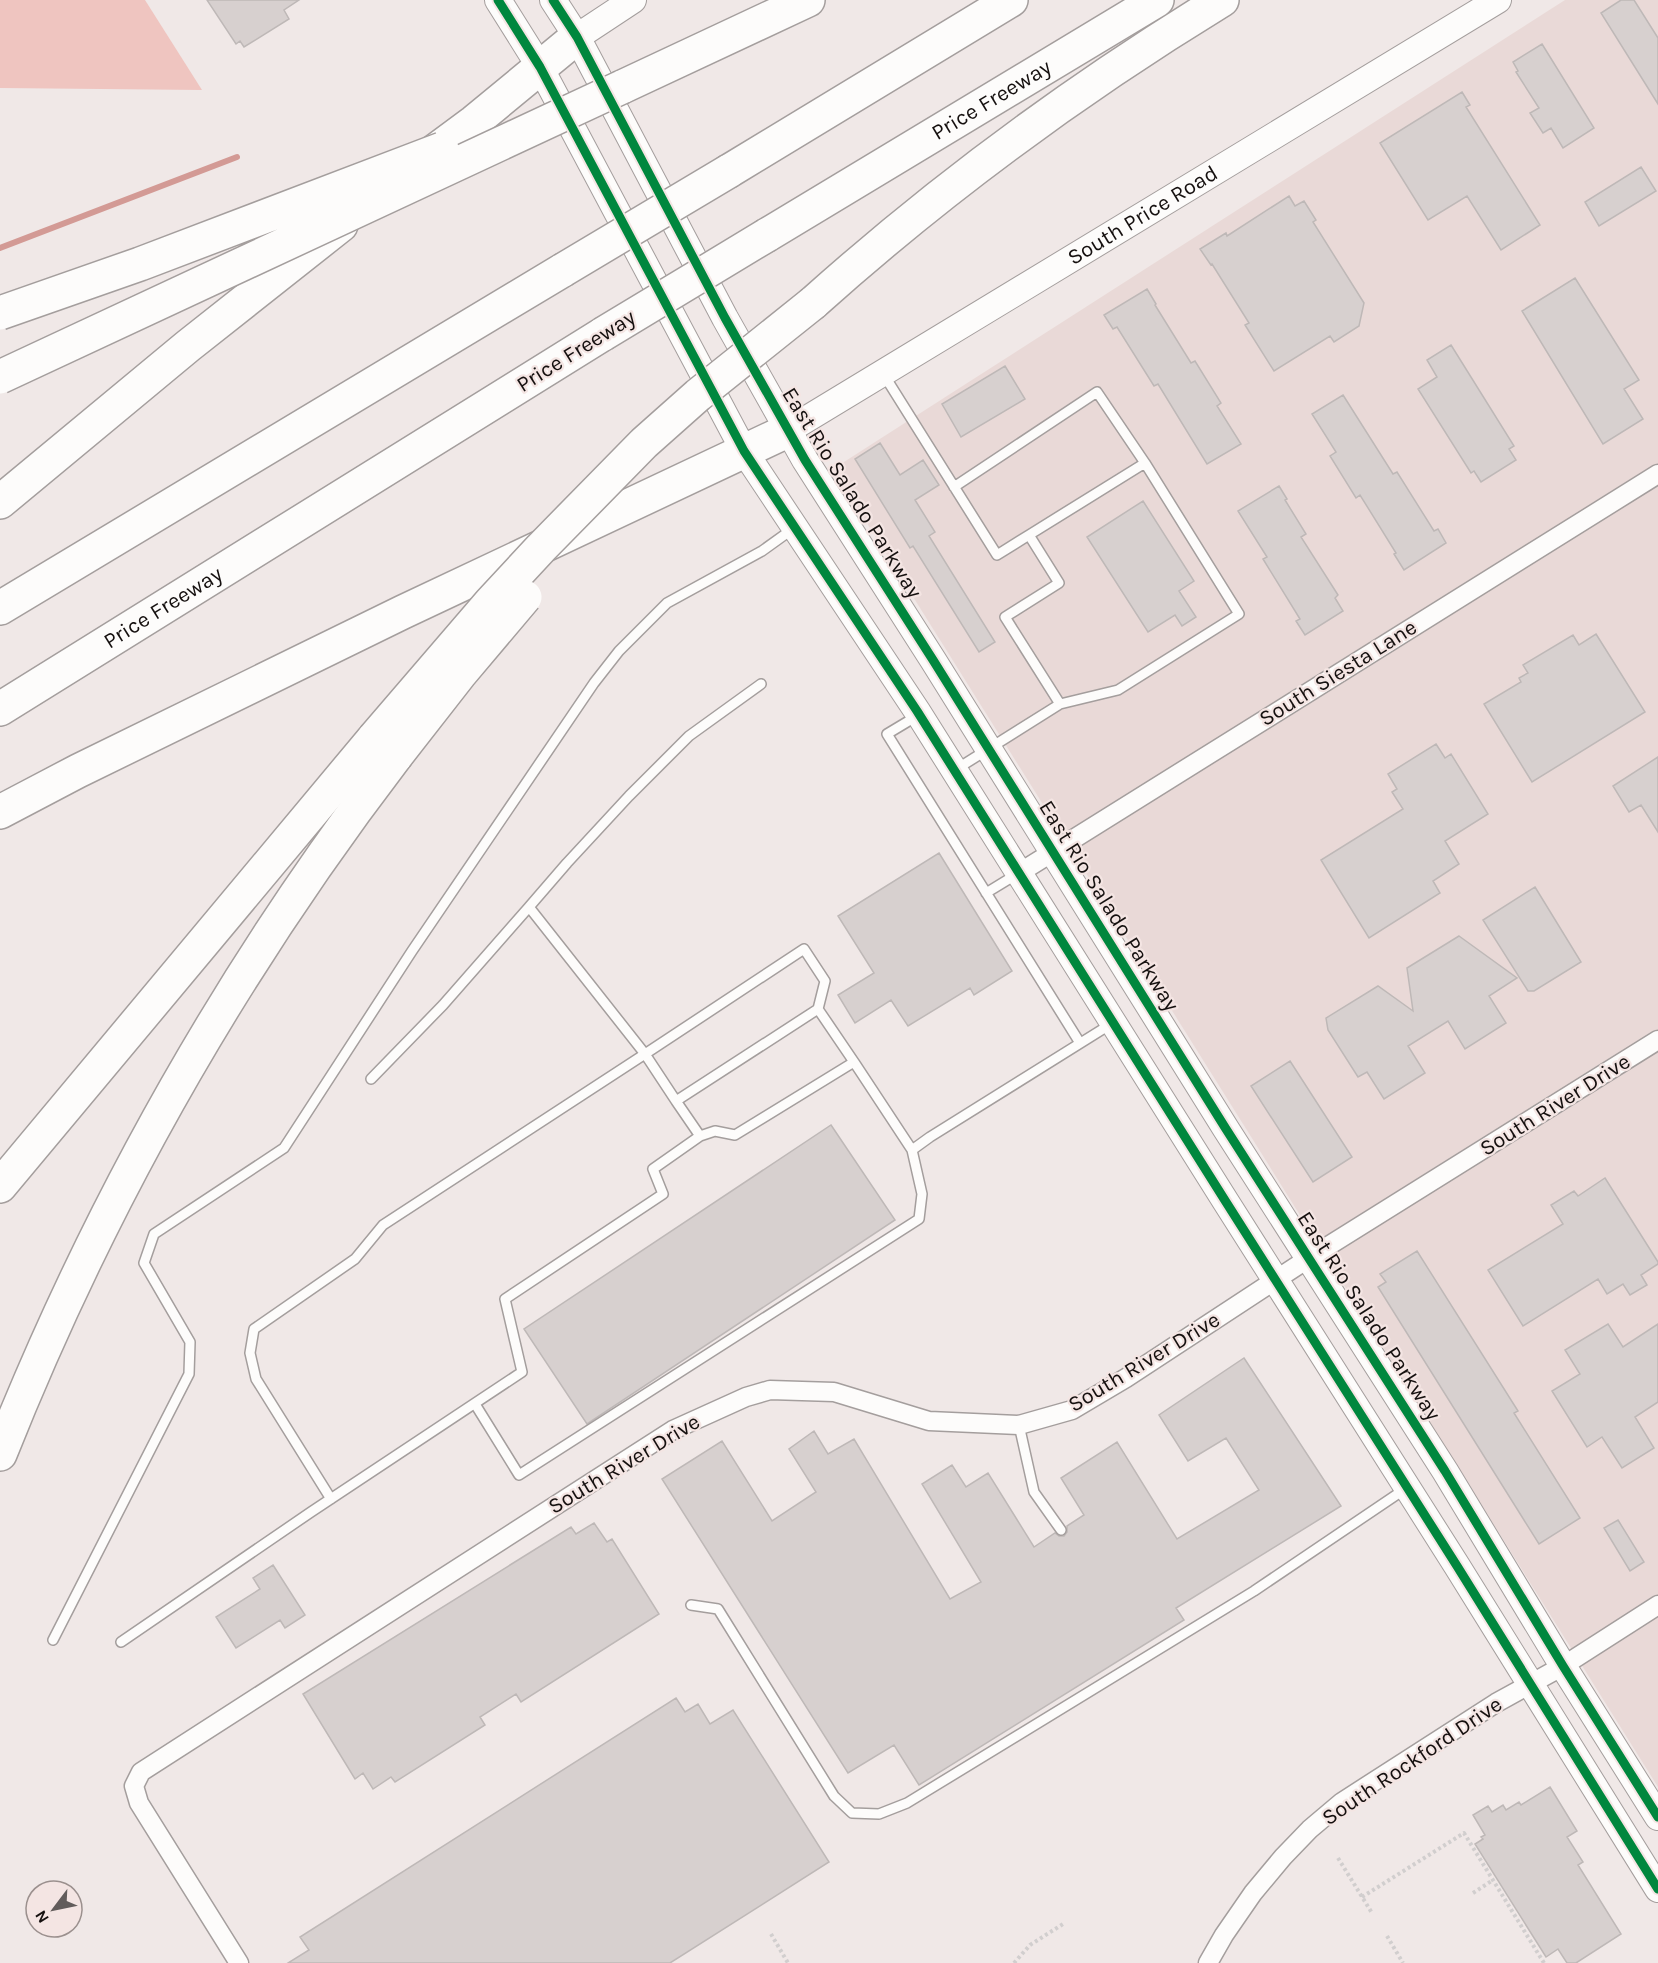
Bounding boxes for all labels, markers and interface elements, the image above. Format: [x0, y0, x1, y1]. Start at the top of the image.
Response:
street label: Price Freeway [927, 54, 1056, 146]
street label: South Price Road [1063, 160, 1222, 271]
street label: Price Freeway [512, 304, 640, 398]
street label: East Rio Salado Parkway [776, 383, 928, 603]
street label: Price Freeway [99, 561, 227, 654]
street label: South Siesta Lane [1254, 614, 1422, 732]
street label: East Rio Salado Parkway [1033, 796, 1185, 1016]
street label: South River Drive [1475, 1048, 1635, 1162]
street label: East Rio Salado Parkway [1292, 1207, 1446, 1425]
street label: South River Drive [1063, 1306, 1225, 1418]
street label: South River Drive [543, 1408, 705, 1520]
street label: South Rockford Drive [1317, 1691, 1507, 1831]
north arrow [24, 1879, 84, 1939]
text: N [31, 1907, 53, 1927]

